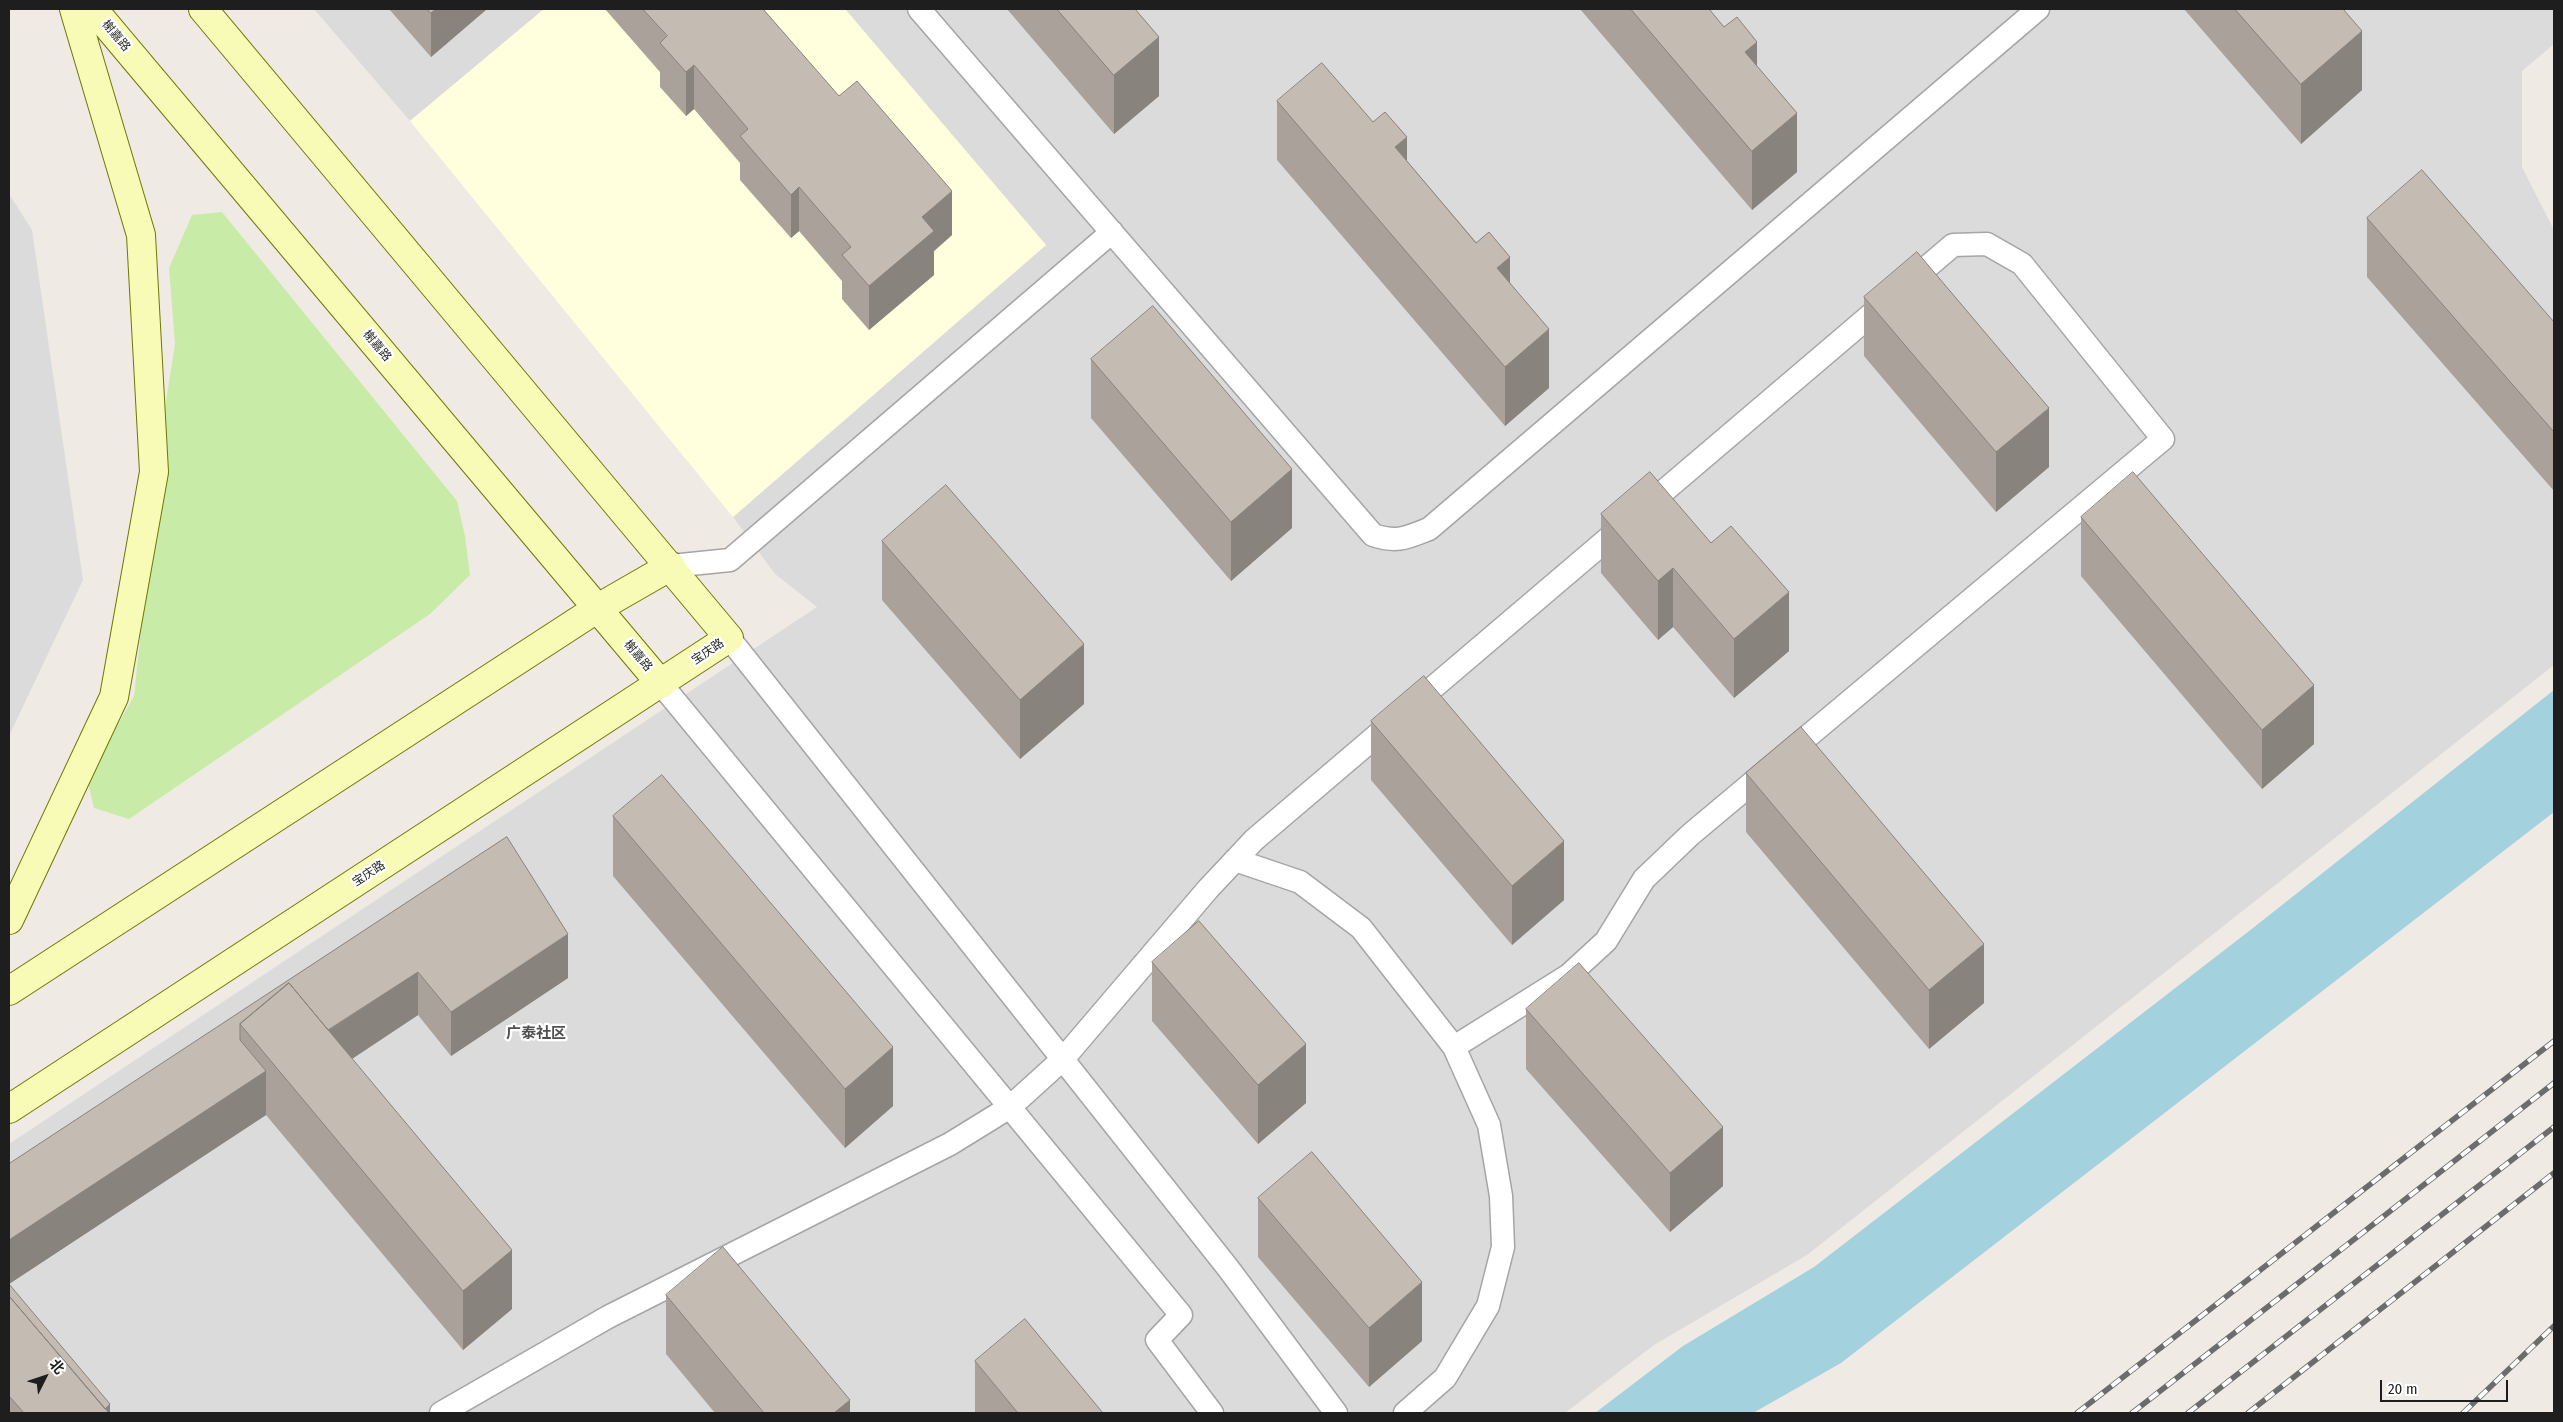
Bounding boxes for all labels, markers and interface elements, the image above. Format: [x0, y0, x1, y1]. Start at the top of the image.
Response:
street label: 榭嘉路 [99, 18, 133, 54]
street label: 榭嘉路 [360, 328, 394, 364]
street label: 宝庆路 [689, 636, 727, 668]
street label: 榭嘉路 [621, 638, 655, 674]
street label: 宝庆路 [350, 858, 388, 890]
district label: 广泰社区 [506, 1025, 566, 1043]
north arrow [20, 1352, 70, 1402]
text: 北 [46, 1356, 68, 1378]
scale bar [2383, 1370, 2510, 1402]
text: 20 m [2388, 1380, 2418, 1398]

